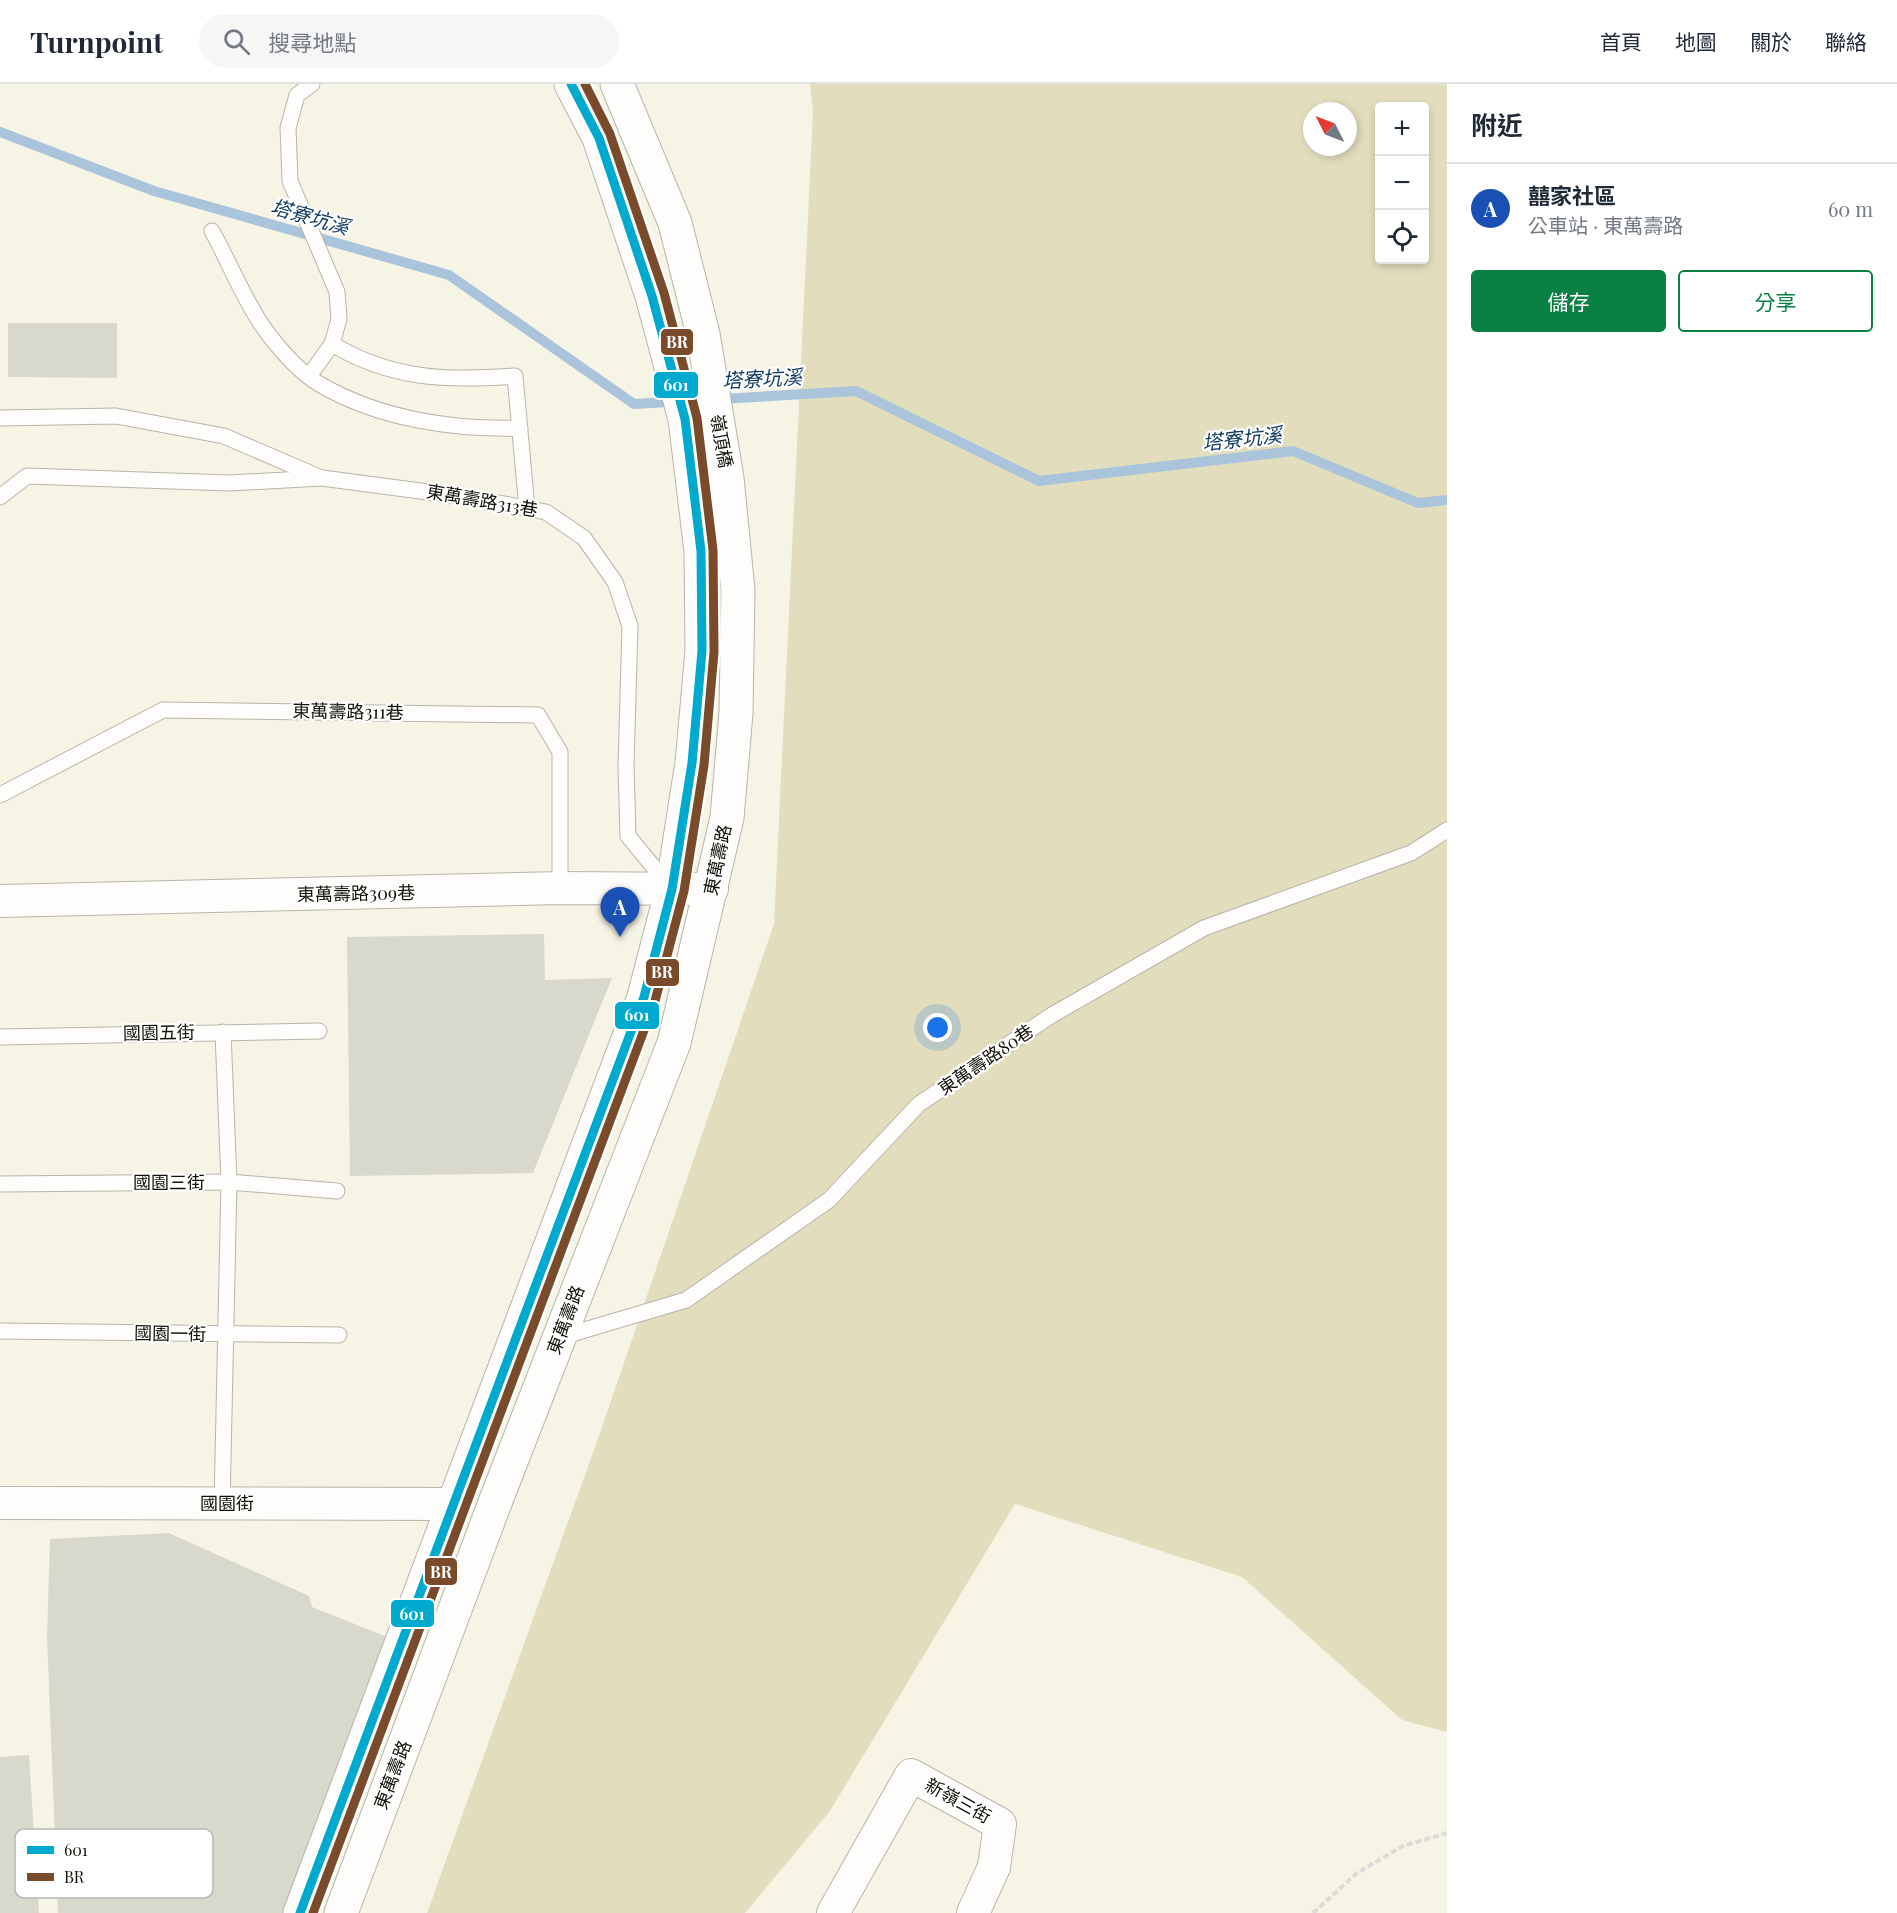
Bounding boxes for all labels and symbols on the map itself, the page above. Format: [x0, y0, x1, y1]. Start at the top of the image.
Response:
north arrow [1303, 102, 1357, 156]
water label: 塔寮坑溪 [268, 192, 355, 240]
line badge: BR [660, 328, 694, 356]
text: BR [666, 331, 689, 352]
water label: 塔寮坑溪 [721, 362, 806, 393]
line badge: 601 [653, 371, 699, 399]
text: 601 [663, 374, 689, 395]
street label: 嶺頂橋 [705, 412, 738, 469]
water label: 塔寮坑溪 [1201, 420, 1286, 455]
street label: 東萬壽路313巷 [425, 478, 540, 522]
street label: 東萬壽路311巷 [292, 698, 404, 724]
street label: 東萬壽路 [698, 822, 736, 898]
street label: 東萬壽路309巷 [297, 880, 415, 906]
pin: A [600, 888, 640, 937]
line badge: BR [645, 958, 680, 987]
text: BR [651, 961, 674, 982]
line badge: 601 [614, 1001, 660, 1030]
text: 601 [624, 1004, 650, 1025]
your location [923, 1013, 952, 1042]
street label: 東萬壽路80巷 [933, 1018, 1038, 1100]
street label: 國園五街 [123, 1019, 195, 1045]
street label: 國園三街 [133, 1170, 205, 1194]
street label: 東萬壽路 [541, 1282, 589, 1358]
street label: 國園一街 [134, 1320, 206, 1346]
street label: 國園街 [200, 1491, 254, 1515]
line badge: BR [424, 1557, 458, 1586]
text: BR [430, 1561, 453, 1582]
line badge: 601 [390, 1599, 435, 1628]
text: 601 [399, 1603, 425, 1624]
street label: 東萬壽路 [368, 1737, 416, 1813]
street label: 新嶺三街 [921, 1772, 996, 1828]
legend [15, 1829, 213, 1898]
text: 601 [64, 1839, 88, 1860]
text: BR [64, 1866, 85, 1887]

